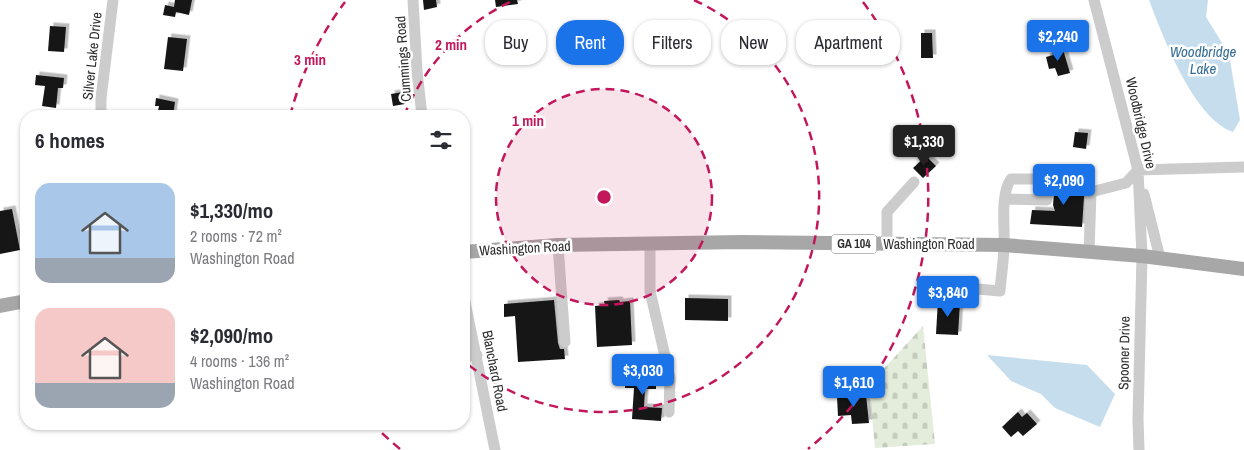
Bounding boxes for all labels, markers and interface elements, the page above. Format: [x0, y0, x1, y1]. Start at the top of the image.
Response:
street label: Silver Lake Drive [78, 11, 106, 101]
street label: Cummings Road [391, 15, 415, 103]
chip: Buy [485, 20, 546, 65]
chip: Rent [556, 20, 624, 65]
chip: Filters [634, 20, 711, 65]
chip: New [721, 20, 786, 65]
chip: Apartment [796, 20, 900, 65]
pin: $2,240 [1017, 20, 1099, 62]
text: $2,240 [1038, 25, 1078, 47]
text: 2 min [435, 34, 467, 55]
water label: Woodbridge Lake [1170, 41, 1237, 79]
text: 3 min [294, 49, 326, 70]
street label: Woodbridge Drive [1122, 76, 1160, 170]
text: 1 min [512, 110, 544, 131]
pin: $1,330 [883, 124, 965, 167]
text: 6 homes [35, 126, 105, 155]
icon: filters [427, 126, 455, 154]
text: $1,330 [904, 130, 944, 152]
pin: $2,090 [1023, 164, 1105, 206]
text: $2,090 [1044, 169, 1084, 191]
centre of rings [595, 188, 613, 206]
text: $1,330/mo [190, 196, 273, 225]
icon: home [75, 203, 135, 263]
text: 2 rooms · 72 m² [190, 225, 282, 247]
road number: GA 104 [832, 234, 876, 253]
street label: Washington Road [883, 235, 975, 253]
street label: Washington Road [479, 237, 571, 259]
text: Washington Road [190, 247, 295, 269]
pin: $3,840 [907, 276, 989, 318]
text: $3,840 [928, 281, 968, 303]
street label: Spooner Drive [1114, 316, 1134, 390]
text: $2,090/mo [190, 321, 273, 350]
icon: home [75, 328, 135, 388]
street label: Blanchard Road [478, 329, 512, 413]
text: 4 rooms · 136 m² [190, 350, 289, 372]
pin: $3,030 [602, 354, 684, 396]
text: $3,030 [623, 359, 663, 381]
pin: $1,610 [813, 366, 895, 408]
text: $1,610 [834, 371, 874, 393]
text: Washington Road [190, 372, 295, 394]

